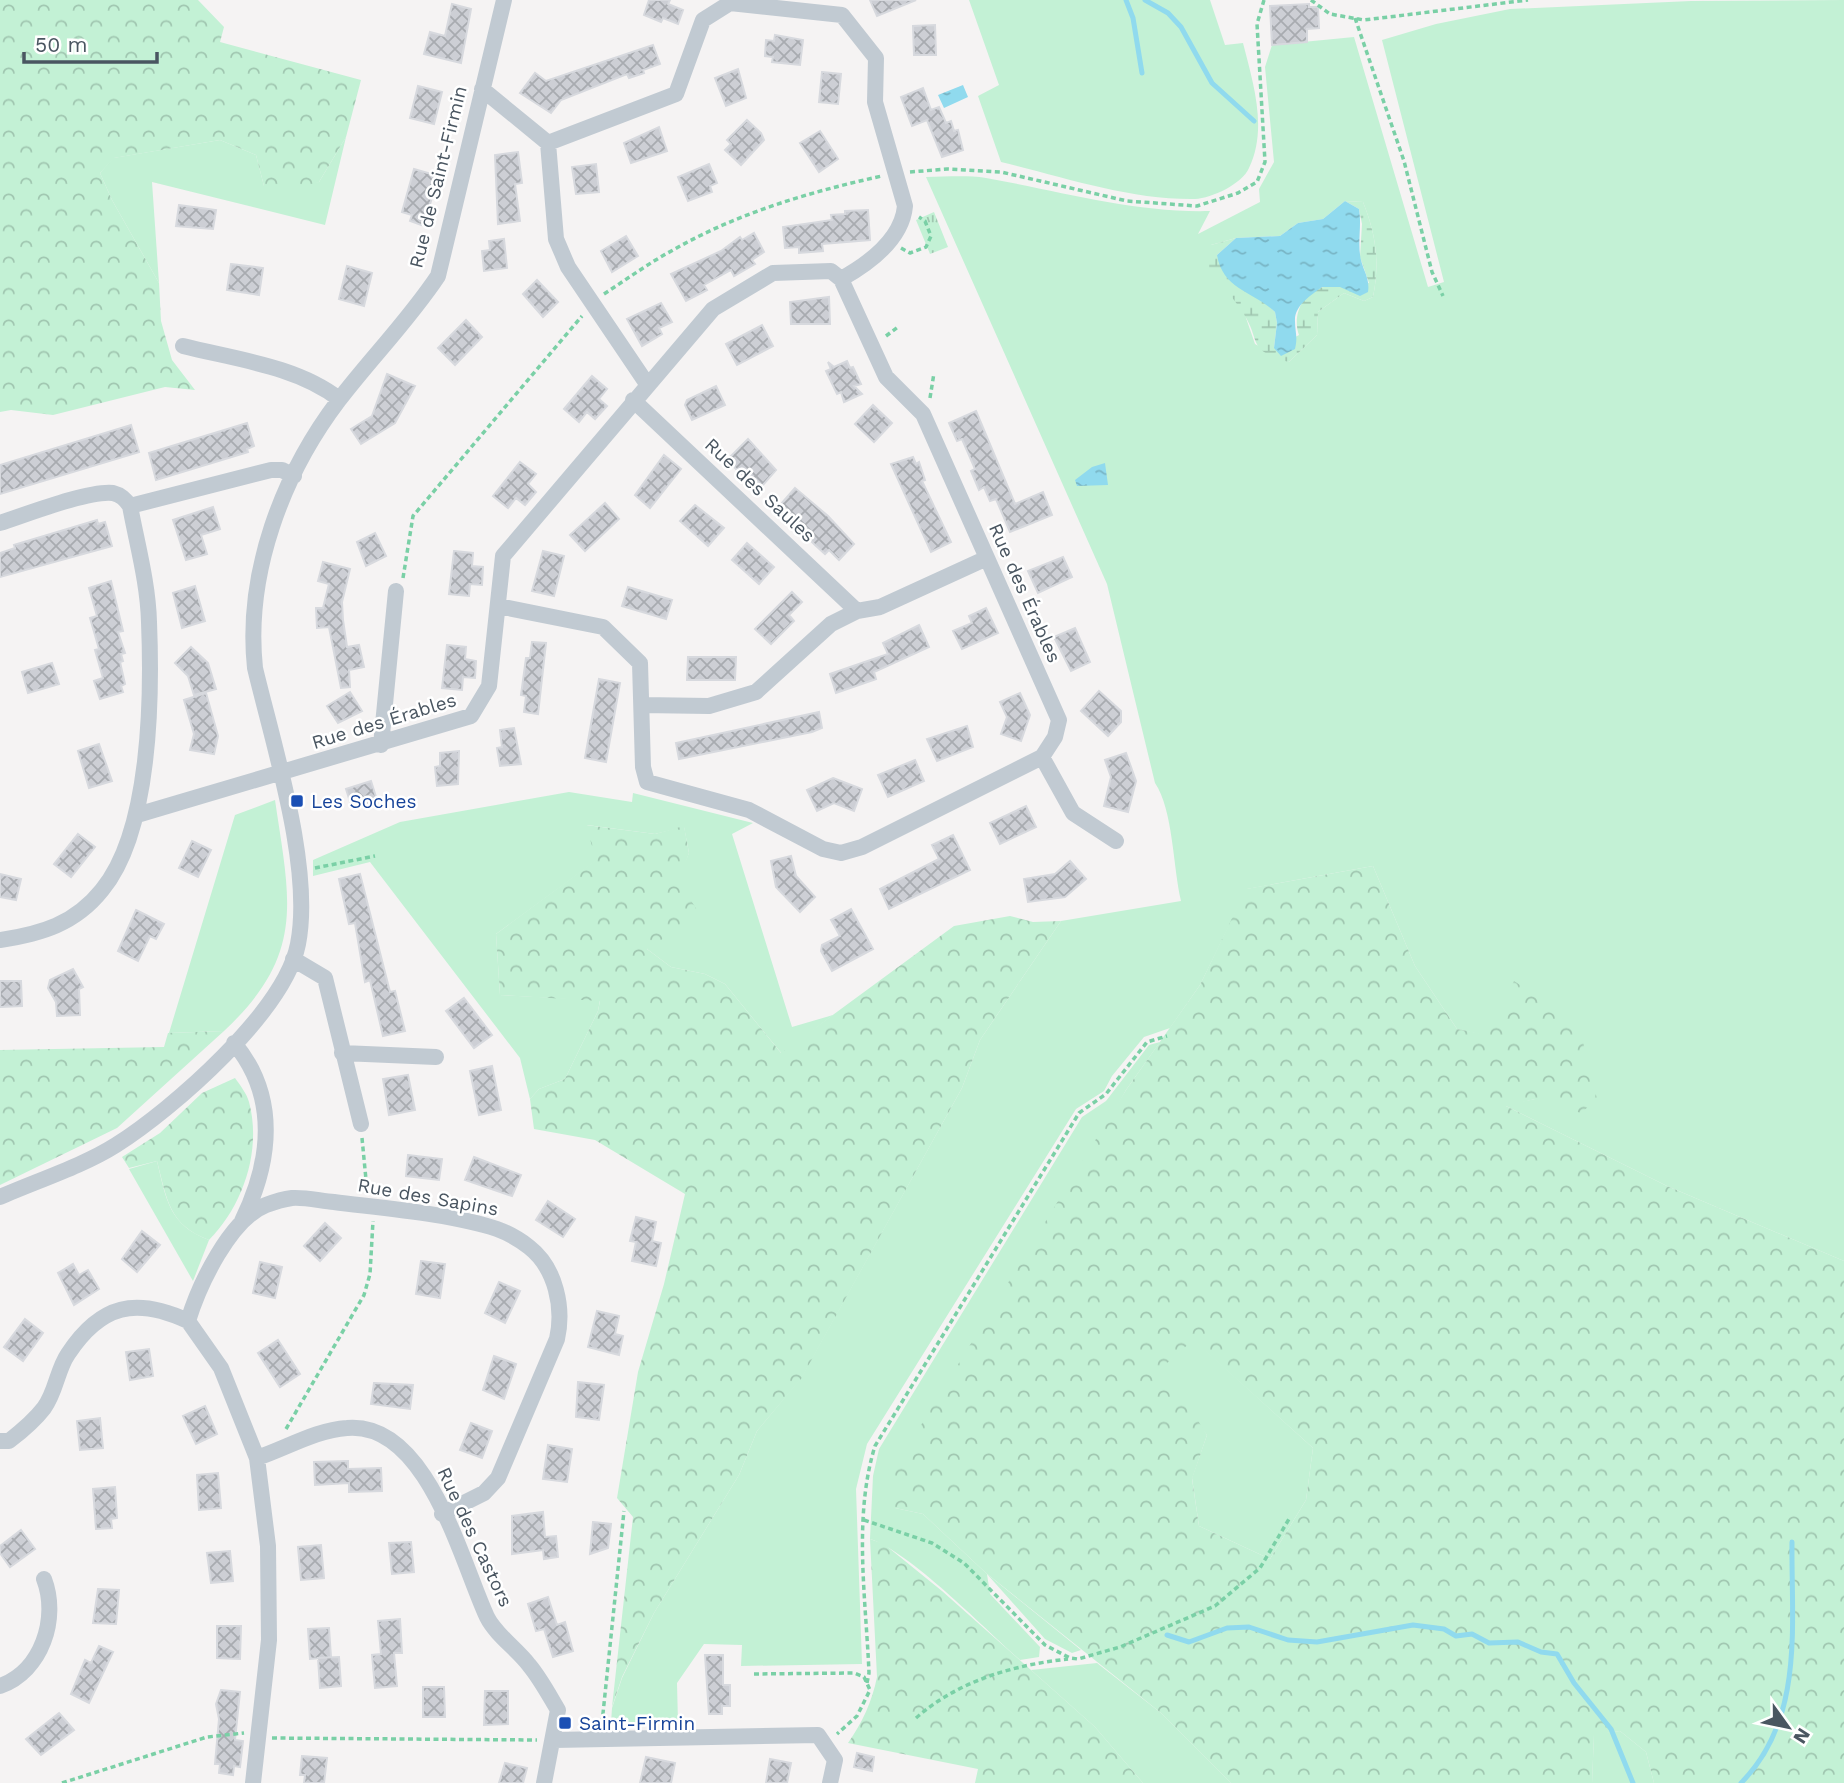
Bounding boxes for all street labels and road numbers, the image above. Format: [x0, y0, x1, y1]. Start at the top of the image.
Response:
street label: Rue de Saint-Firmin [404, 83, 472, 271]
street label: Rue des Saules [700, 433, 820, 547]
street label: Rue des Érables [984, 520, 1066, 666]
street label: Rue des Érables [309, 688, 459, 754]
street label: Rue des Sapins [356, 1173, 500, 1221]
street label: Rue des Castors [433, 1463, 517, 1611]

